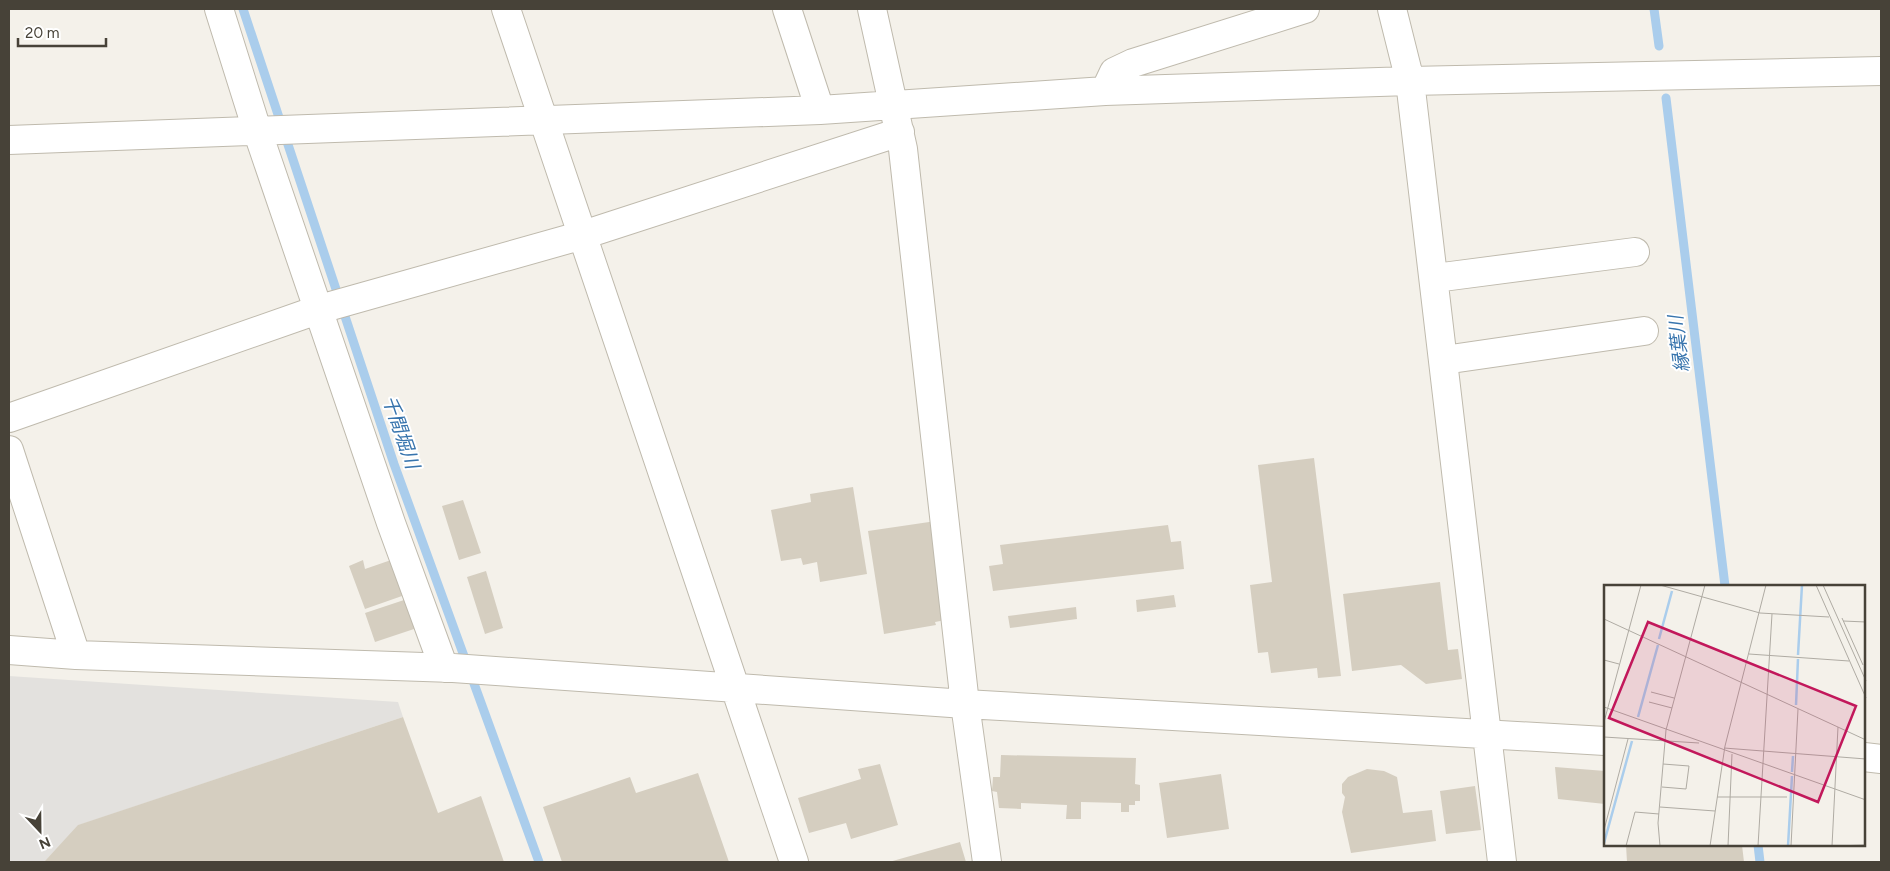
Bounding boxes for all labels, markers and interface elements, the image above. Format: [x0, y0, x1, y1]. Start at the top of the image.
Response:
scale bar [18, 15, 105, 47]
text: 20 m [25, 24, 59, 42]
water label: 縁葉川 [1664, 312, 1694, 374]
water label: 千間堀川 [378, 392, 425, 474]
inset map [1604, 585, 1865, 846]
north arrow [15, 806, 65, 856]
text: N [36, 833, 53, 852]

